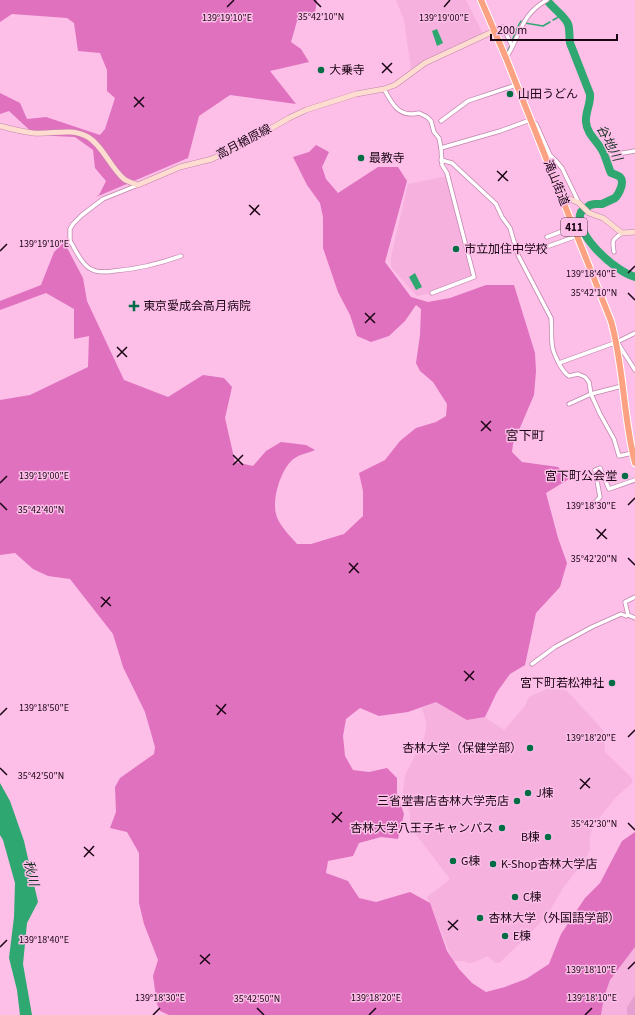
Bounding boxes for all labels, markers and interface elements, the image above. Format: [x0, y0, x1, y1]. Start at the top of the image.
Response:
text: 35°42'10"N [298, 10, 344, 24]
text: 139°19'10"E [202, 11, 252, 25]
text: 139°19'00"E [419, 11, 469, 25]
scale bar [491, 16, 617, 42]
text: 200 m [497, 22, 527, 39]
place label: 大乗寺 [329, 62, 365, 79]
marker: 大乗寺 [316, 65, 326, 75]
place label: 山田うどん [518, 86, 578, 103]
marker: 山田うどん [505, 89, 515, 99]
street label: 高月楢原線 [214, 120, 274, 164]
water label: 谷地川 [592, 122, 627, 166]
place label: 最教寺 [369, 150, 405, 167]
marker: 最教寺 [356, 153, 366, 163]
street label: 滝山街道 [539, 158, 573, 208]
road number: 411 [561, 218, 587, 236]
text: 139°19'10"E [19, 237, 69, 251]
place label: 市立加住中学校 [464, 241, 548, 258]
marker: 市立加住中学校 [451, 244, 461, 254]
text: 139°18'40"E [566, 267, 616, 281]
text: 35°42'10"N [571, 286, 617, 300]
place label: 東京愛成会高月病院 [143, 298, 251, 315]
marker: 東京愛成会高月病院 [128, 300, 140, 312]
district label: 宮下町 [505, 427, 545, 445]
place label: 宮下町公会堂 [545, 468, 617, 485]
text: 139°19'00"E [19, 469, 69, 483]
marker: 宮下町公会堂 [620, 471, 630, 481]
text: 139°18'30"E [566, 499, 616, 513]
text: 35°42'40"N [18, 503, 64, 517]
text: 35°42'20"N [571, 552, 617, 566]
place label: 宮下町若松神社 [520, 675, 604, 692]
marker: 宮下町若松神社 [607, 678, 617, 688]
text: 139°18'50"E [19, 701, 69, 715]
text: 139°18'20"E [566, 731, 616, 745]
place label: 杏林大学（保健学部） [402, 740, 522, 757]
marker: 杏林大学（保健学部） [525, 743, 535, 753]
text: 35°42'50"N [18, 769, 64, 783]
place label: J棟 [536, 785, 554, 802]
marker: J棟 [523, 788, 533, 798]
place label: 三省堂書店杏林大学売店 [377, 793, 509, 810]
marker: 三省堂書店杏林大学売店 [512, 796, 522, 806]
text: 35°42'30"N [571, 817, 617, 831]
place label: 杏林大学八王子キャンパス [350, 820, 494, 837]
marker: 杏林大学八王子キャンパス [497, 823, 507, 833]
place label: B棟 [521, 829, 540, 846]
marker: B棟 [543, 832, 553, 842]
place label: G棟 [461, 853, 480, 870]
marker: G棟 [448, 856, 458, 866]
place label: K-Shop杏林大学店 [501, 856, 597, 873]
water label: 秋川 [19, 858, 43, 890]
marker: K-Shop杏林大学店 [488, 859, 498, 869]
place label: C棟 [523, 889, 542, 906]
marker: C棟 [510, 892, 520, 902]
place label: 杏林大学（外国語学部） [488, 910, 620, 927]
marker: 杏林大学（外国語学部） [475, 913, 485, 923]
place label: E棟 [513, 928, 531, 945]
marker: E棟 [500, 931, 510, 941]
text: 139°18'40"E [19, 933, 69, 947]
text: 139°18'10"E [566, 963, 616, 977]
text: 139°18'30"E [135, 991, 185, 1005]
text: 139°18'20"E [351, 991, 401, 1005]
text: 139°18'10"E [567, 991, 617, 1005]
text: 35°42'50"N [234, 992, 280, 1006]

